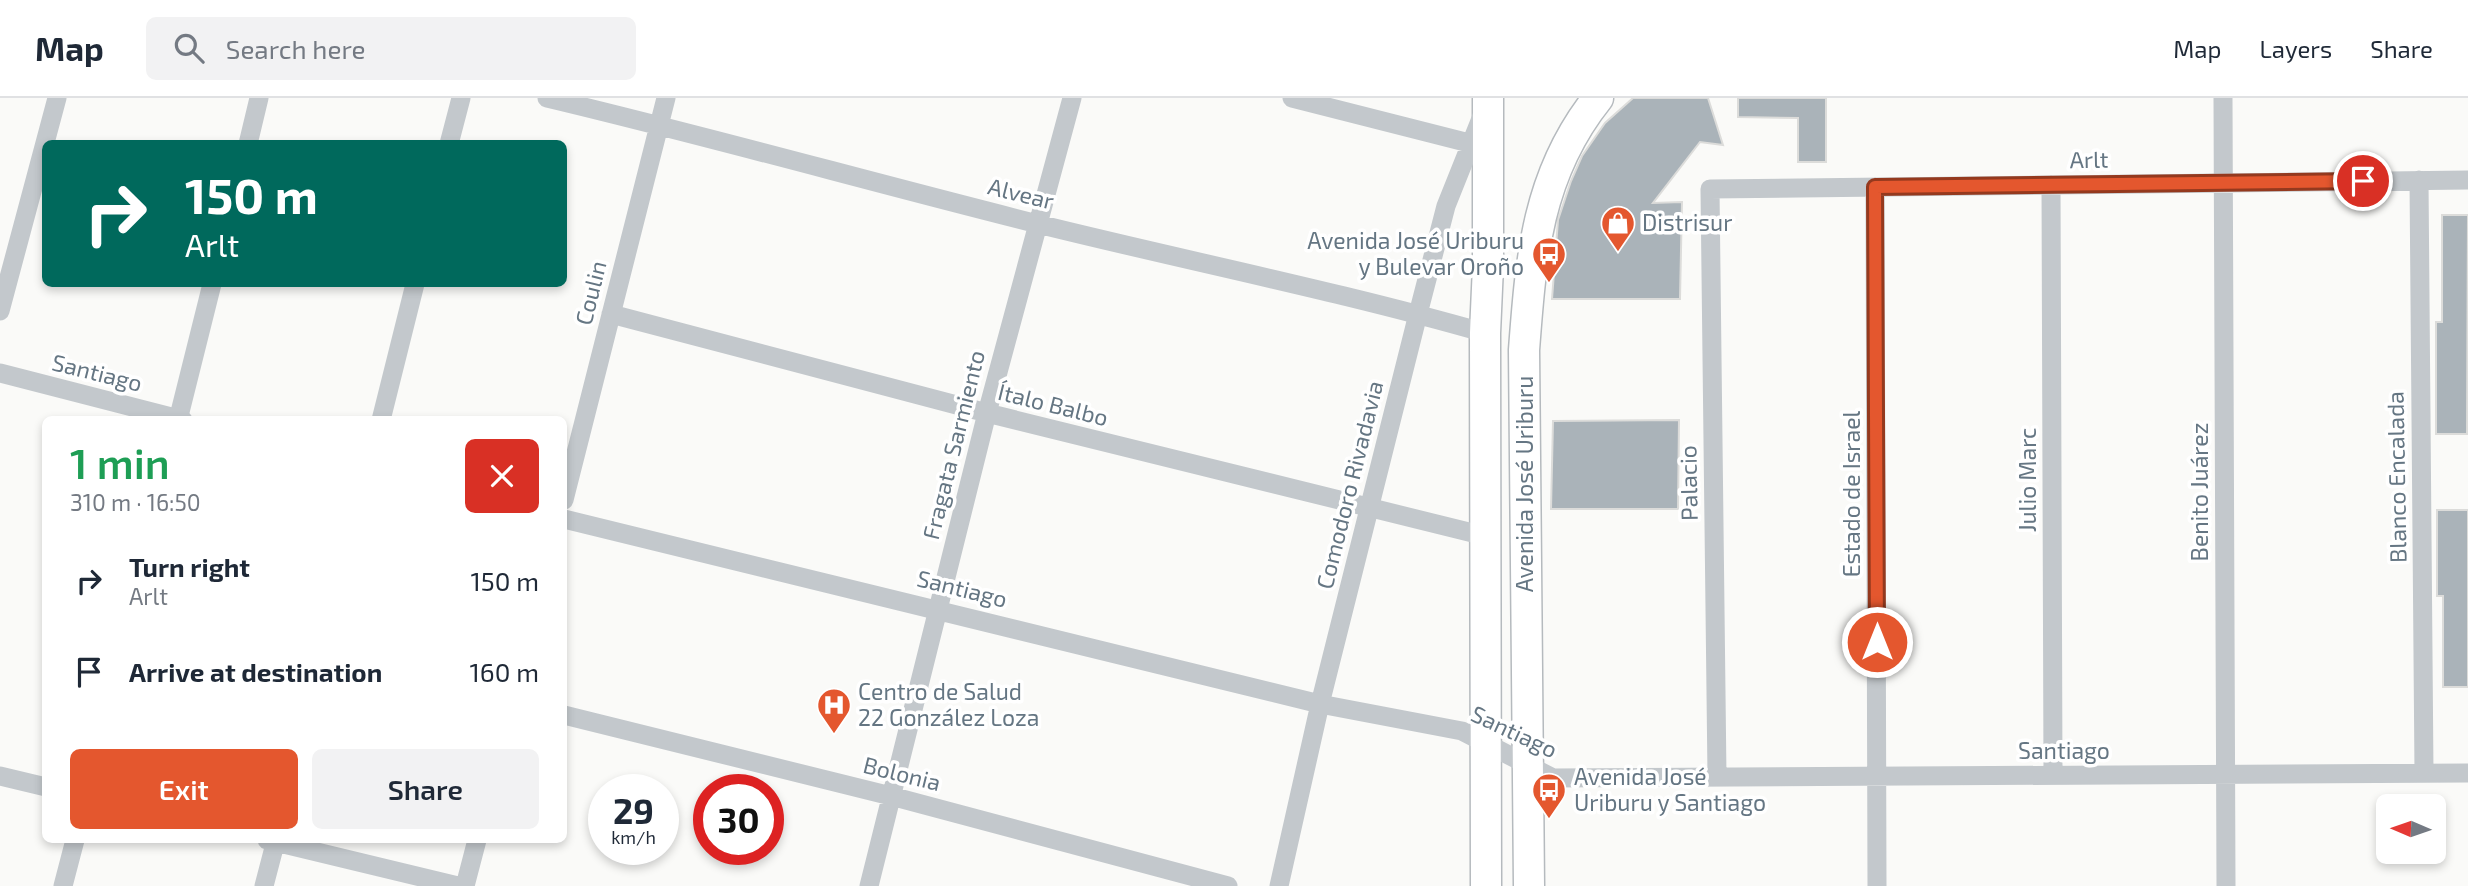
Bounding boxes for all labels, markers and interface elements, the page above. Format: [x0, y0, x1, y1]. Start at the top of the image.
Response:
search box [146, 17, 636, 80]
text: Map [35, 28, 104, 68]
icon: search [170, 29, 208, 67]
text: Search here [226, 33, 365, 64]
text: Map [2173, 34, 2221, 63]
text: Layers [2259, 34, 2332, 63]
text: Share [2370, 34, 2433, 63]
street label: Arlt [2069, 145, 2109, 173]
pin [2333, 151, 2393, 211]
icon: arrive [2344, 162, 2382, 200]
text: 150 m [185, 165, 318, 224]
icon: right [70, 168, 161, 259]
street label: Alvear [985, 171, 1057, 215]
shop icon: Distrisur [1599, 204, 1637, 253]
place label: Distrisur [1642, 208, 1732, 236]
text: Arlt [185, 225, 239, 263]
place label: Avenida José Uriburu y Bulevar Oroño [1307, 226, 1524, 280]
bus stop icon: Avenida José Uriburu y Bulevar Oroño [1530, 235, 1568, 284]
street label: Coulin [569, 258, 611, 328]
street label: Santiago [49, 347, 145, 397]
street label: Fragata Sarmiento [916, 347, 990, 542]
street label: Avenida José Uriburu [1510, 376, 1538, 592]
street label: Ítalo Balbo [995, 377, 1111, 431]
street label: Comodoro Rivadavia [1310, 378, 1388, 592]
street label: Blanco Encalada [2381, 391, 2411, 563]
street label: Estado de Israel [1837, 410, 1865, 577]
street label: Benito Juárez [2185, 423, 2213, 561]
street label: Julio Marc [2013, 428, 2041, 532]
text: 1 min [70, 437, 170, 487]
button: close [465, 439, 539, 513]
street label: Palacio [1673, 445, 1703, 521]
text: 310 m · 16:50 [70, 488, 201, 516]
text: Turn right [129, 551, 250, 582]
icon: right [70, 562, 108, 600]
street label: Santiago [914, 563, 1010, 613]
text: 150 m [470, 565, 539, 596]
text: Arlt [129, 582, 168, 610]
position arrow [1840, 605, 1914, 679]
icon: arrive [70, 653, 108, 691]
text: Arrive at destination [129, 656, 382, 687]
text: 160 m [470, 656, 539, 687]
place label: Centro de Salud 22 González Loza [858, 677, 1039, 731]
hospital icon: Centro de Salud 22 González Loza [815, 686, 853, 735]
street label: Santiago [1467, 699, 1562, 763]
street label: Santiago [2018, 736, 2110, 764]
button: Exit [70, 749, 298, 829]
button: Share [312, 749, 539, 829]
street label: Bolonia [861, 750, 944, 796]
place label: Avenida José Uriburu y Santiago [1574, 762, 1766, 816]
bus stop icon: Avenida José Uriburu y Santiago [1530, 771, 1568, 820]
speed limit sign: 30 [693, 774, 784, 865]
text: 29 [613, 789, 654, 831]
north arrow [2376, 794, 2446, 864]
map controls [2376, 794, 2446, 864]
text: km/h [611, 826, 656, 848]

